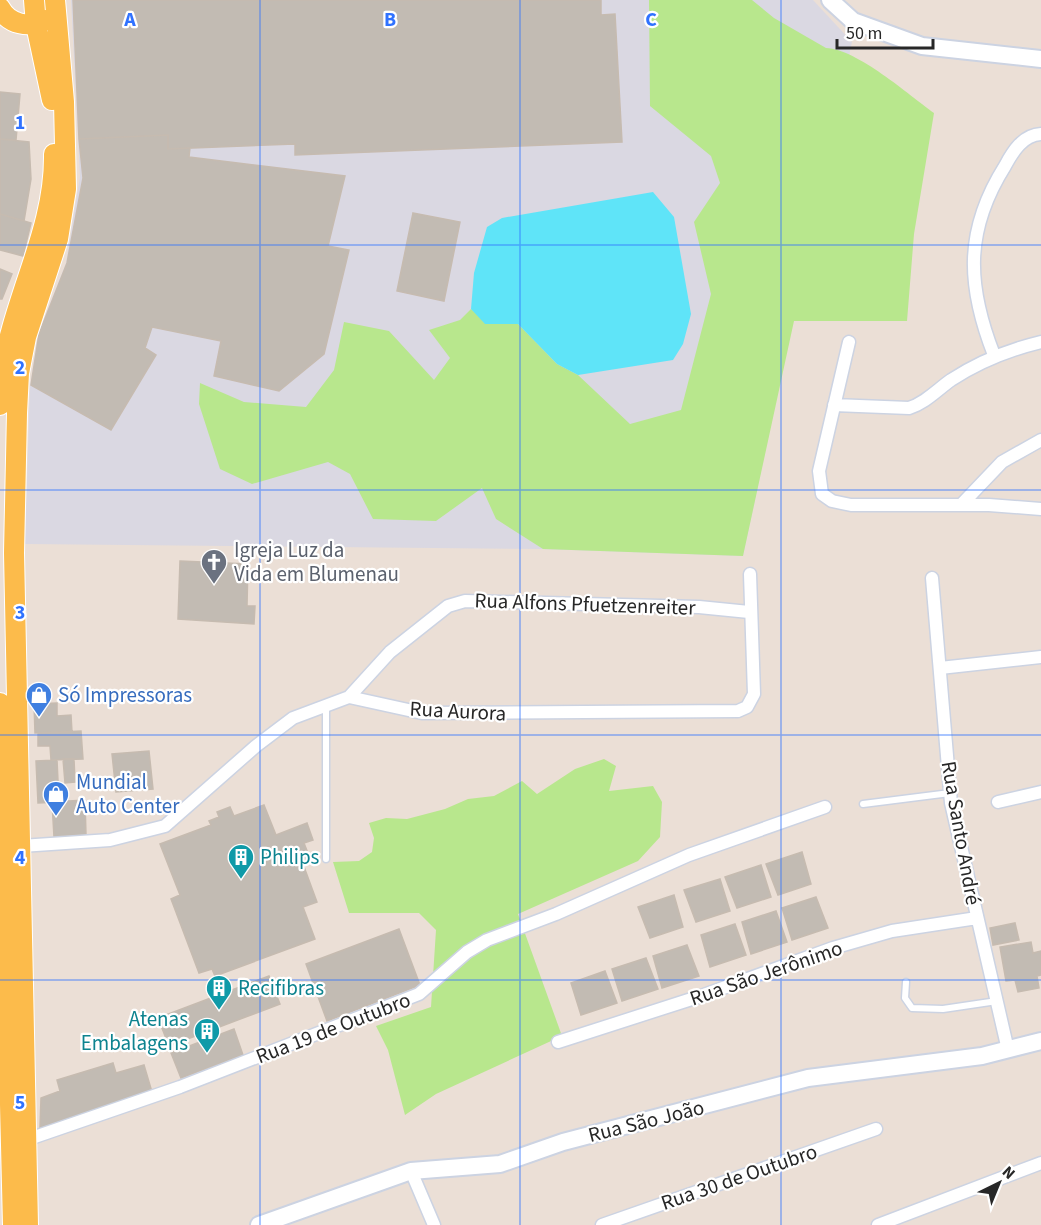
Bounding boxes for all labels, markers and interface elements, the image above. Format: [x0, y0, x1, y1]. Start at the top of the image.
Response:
text: A [123, 6, 136, 34]
text: B [384, 6, 396, 34]
text: C [645, 6, 657, 34]
scale bar [837, 12, 933, 50]
text: 50 m [846, 21, 882, 46]
text: 1 [15, 109, 25, 137]
text: 2 [15, 354, 25, 382]
place label: Igreja Luz da Vida em Blumenau [234, 535, 399, 589]
church icon: Igreja Luz da Vida em Blumenau [199, 547, 229, 585]
street label: Rua Alfons Pfuetzenreiter [474, 585, 697, 623]
text: 3 [15, 599, 25, 627]
shop icon: Só Impressoras [24, 680, 54, 718]
place label: Só Impressoras [58, 680, 192, 710]
street label: Rua Aurora [409, 693, 507, 729]
street label: Rua Santo André [934, 759, 988, 907]
place label: Mundial Auto Center [76, 767, 180, 821]
shop icon: Mundial Auto Center [41, 779, 71, 817]
building icon: Philips [226, 842, 256, 880]
place label: Philips [260, 842, 320, 872]
text: 4 [15, 844, 26, 872]
street label: Rua São Jerônimo [686, 933, 846, 1013]
building icon: Recifibras [204, 973, 234, 1011]
place label: Recifibras [238, 973, 324, 1003]
street label: Rua 19 de Outubro [251, 985, 415, 1071]
place label: Atenas Embalagens [81, 1004, 188, 1058]
building icon: Atenas Embalagens [192, 1016, 222, 1054]
text: 5 [15, 1089, 25, 1117]
street label: Rua São João [585, 1092, 707, 1150]
street label: Rua 30 de Outubro [657, 1136, 821, 1218]
north arrow [969, 1153, 1029, 1213]
text: N [997, 1161, 1020, 1184]

